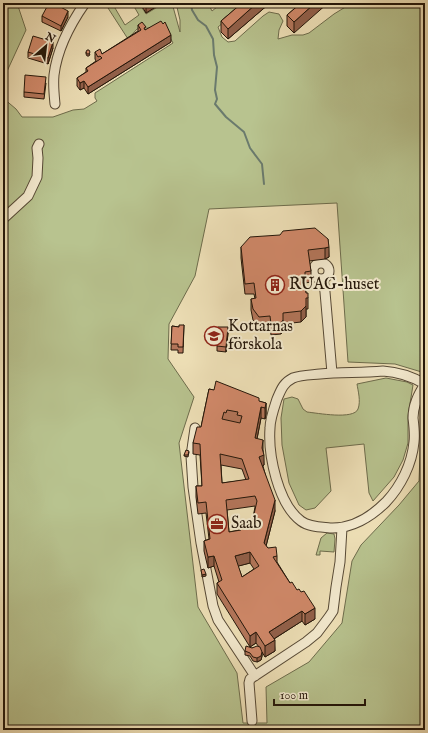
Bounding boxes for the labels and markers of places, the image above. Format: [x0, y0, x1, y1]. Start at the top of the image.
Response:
building icon: RUAG-huset [264, 274, 286, 296]
place label: RUAG-huset [289, 275, 380, 295]
place label: Kottarnas förskola [228, 317, 293, 355]
school or university icon: Kottarnas förskola [203, 325, 225, 347]
office icon: Saab [206, 513, 228, 535]
place label: Saab [231, 514, 262, 534]

